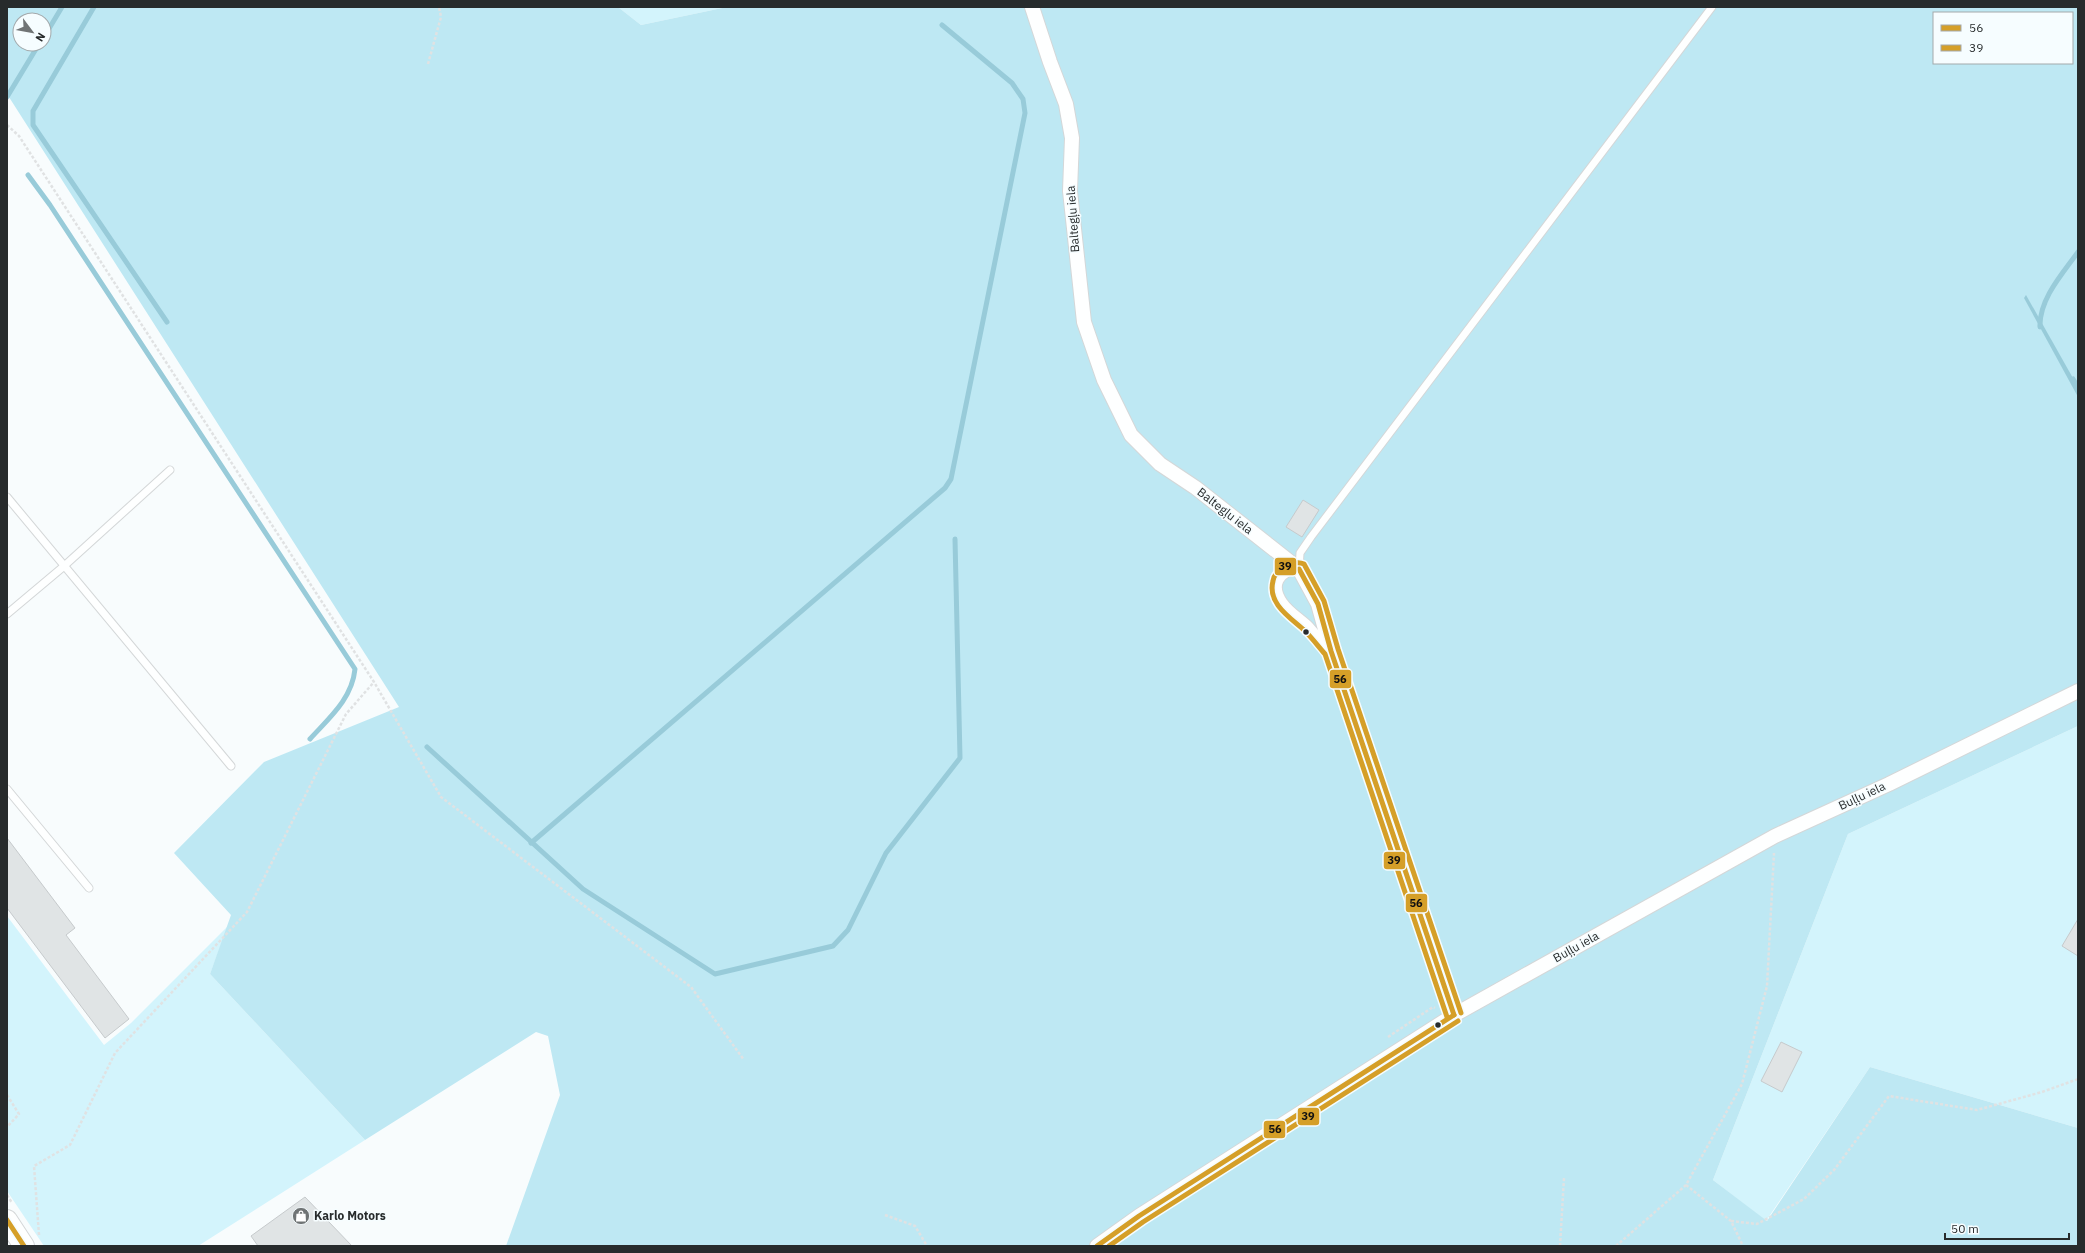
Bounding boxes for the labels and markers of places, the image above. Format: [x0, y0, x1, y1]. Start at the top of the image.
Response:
unlabelled marker [1301, 627, 1311, 637]
unlabelled marker [1433, 1020, 1443, 1030]
shop icon: Karlo Motors [291, 1206, 311, 1226]
place label: Karlo Motors [314, 1208, 386, 1223]

